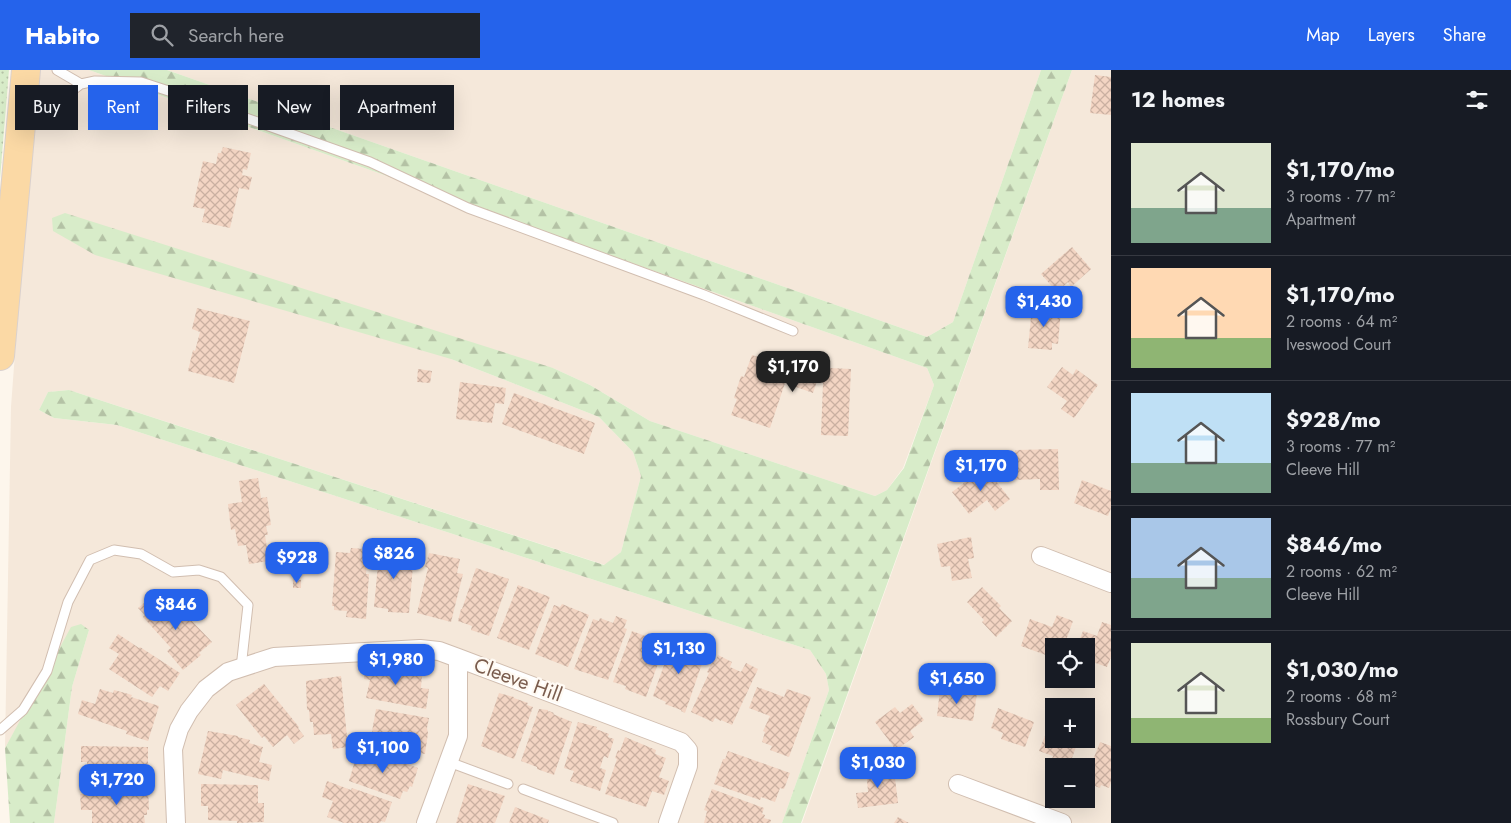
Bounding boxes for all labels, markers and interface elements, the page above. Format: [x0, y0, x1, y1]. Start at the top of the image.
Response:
search box [130, 13, 480, 58]
text: Habito [25, 18, 100, 53]
icon: search [148, 21, 176, 49]
text: Search here [188, 22, 284, 49]
text: Map [1306, 22, 1340, 48]
text: Layers [1368, 22, 1415, 48]
text: Share [1443, 22, 1486, 48]
chip: Buy [15, 85, 78, 130]
chip: Rent [88, 85, 158, 130]
chip: Filters [168, 85, 248, 130]
chip: New [258, 85, 330, 130]
chip: Apartment [340, 85, 454, 130]
text: 12 homes [1131, 85, 1225, 115]
icon: filters [1463, 86, 1491, 114]
text: $1,170/mo [1286, 155, 1395, 185]
icon: home [1171, 163, 1231, 223]
text: 3 rooms · 77 m² [1286, 185, 1395, 208]
text: Apartment [1286, 208, 1356, 231]
text: $1,170/mo [1286, 280, 1395, 310]
pin: $1,430 [1003, 286, 1085, 328]
icon: home [1171, 288, 1231, 348]
text: $1,430 [1017, 290, 1071, 313]
text: 2 rooms · 64 m² [1286, 310, 1397, 333]
text: Iveswood Court [1286, 333, 1391, 356]
pin: $1,170 [752, 350, 834, 393]
text: $1,170 [767, 355, 819, 378]
text: $928/mo [1286, 405, 1381, 435]
icon: home [1171, 413, 1231, 473]
text: 3 rooms · 77 m² [1286, 435, 1395, 458]
pin: $1,170 [940, 450, 1022, 492]
text: $1,170 [955, 454, 1007, 477]
text: Cleeve Hill [1286, 458, 1360, 481]
text: $846/mo [1286, 530, 1382, 560]
pin: $826 [364, 538, 424, 580]
icon: home [1171, 538, 1231, 598]
pin: $928 [267, 542, 327, 584]
text: $826 [373, 542, 415, 565]
text: $928 [276, 546, 318, 569]
text: 2 rooms · 62 m² [1286, 560, 1397, 583]
text: Cleeve Hill [1286, 583, 1360, 606]
pin: $846 [146, 588, 206, 631]
text: $846 [155, 593, 197, 616]
pin: $1,130 [638, 632, 720, 675]
text: $1,130 [653, 637, 705, 660]
map controls [1045, 638, 1095, 808]
button: locate [1045, 638, 1095, 688]
pin: $1,980 [355, 644, 437, 686]
text: $1,980 [369, 648, 423, 671]
street label: Cleeve Hill [470, 651, 566, 709]
text: $1,030/mo [1286, 655, 1398, 685]
pin: $1,650 [916, 662, 998, 705]
icon: home [1171, 663, 1231, 723]
text: $1,650 [930, 667, 984, 690]
text: 2 rooms · 68 m² [1286, 685, 1397, 708]
button: + [1045, 698, 1095, 748]
text: Rossbury Court [1286, 708, 1389, 731]
pin: $1,100 [342, 732, 424, 774]
text: $1,100 [357, 736, 409, 759]
pin: $1,030 [837, 746, 919, 789]
text: $1,030 [851, 751, 905, 774]
button: − [1045, 758, 1095, 808]
pin: $1,720 [76, 764, 158, 806]
text: $1,720 [90, 768, 144, 791]

